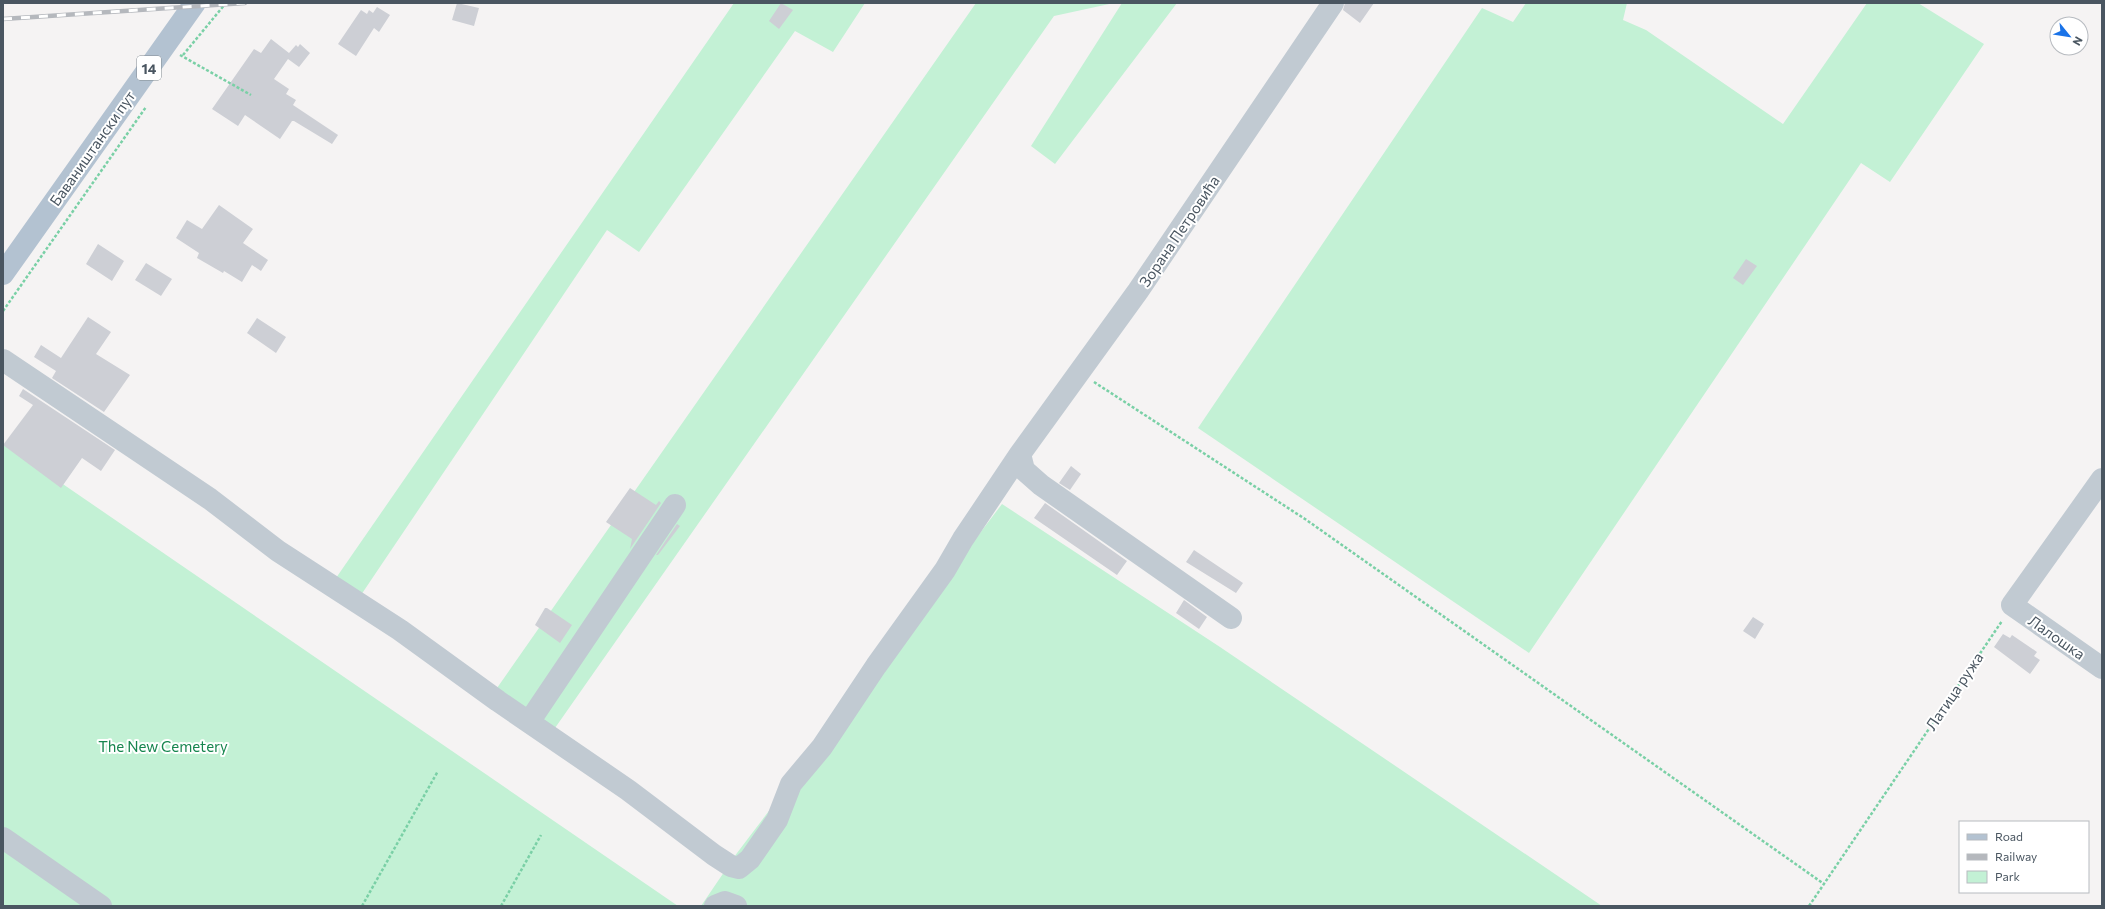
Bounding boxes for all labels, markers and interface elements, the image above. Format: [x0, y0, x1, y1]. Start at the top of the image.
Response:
north arrow [2049, 16, 2089, 56]
text: N [2070, 34, 2086, 48]
road number: 14 [137, 56, 161, 80]
street label: Баваништански пут [46, 87, 138, 209]
street label: Зорана Петровића [1135, 172, 1223, 290]
street label: Лалошка [2025, 611, 2089, 663]
street label: Латица ружа [1921, 649, 1987, 733]
park label: The New Cemetery [98, 737, 228, 755]
legend [1959, 821, 2089, 893]
text: Road [1995, 829, 2023, 843]
text: Railway [1995, 849, 2037, 863]
text: Park [1995, 869, 2021, 883]

